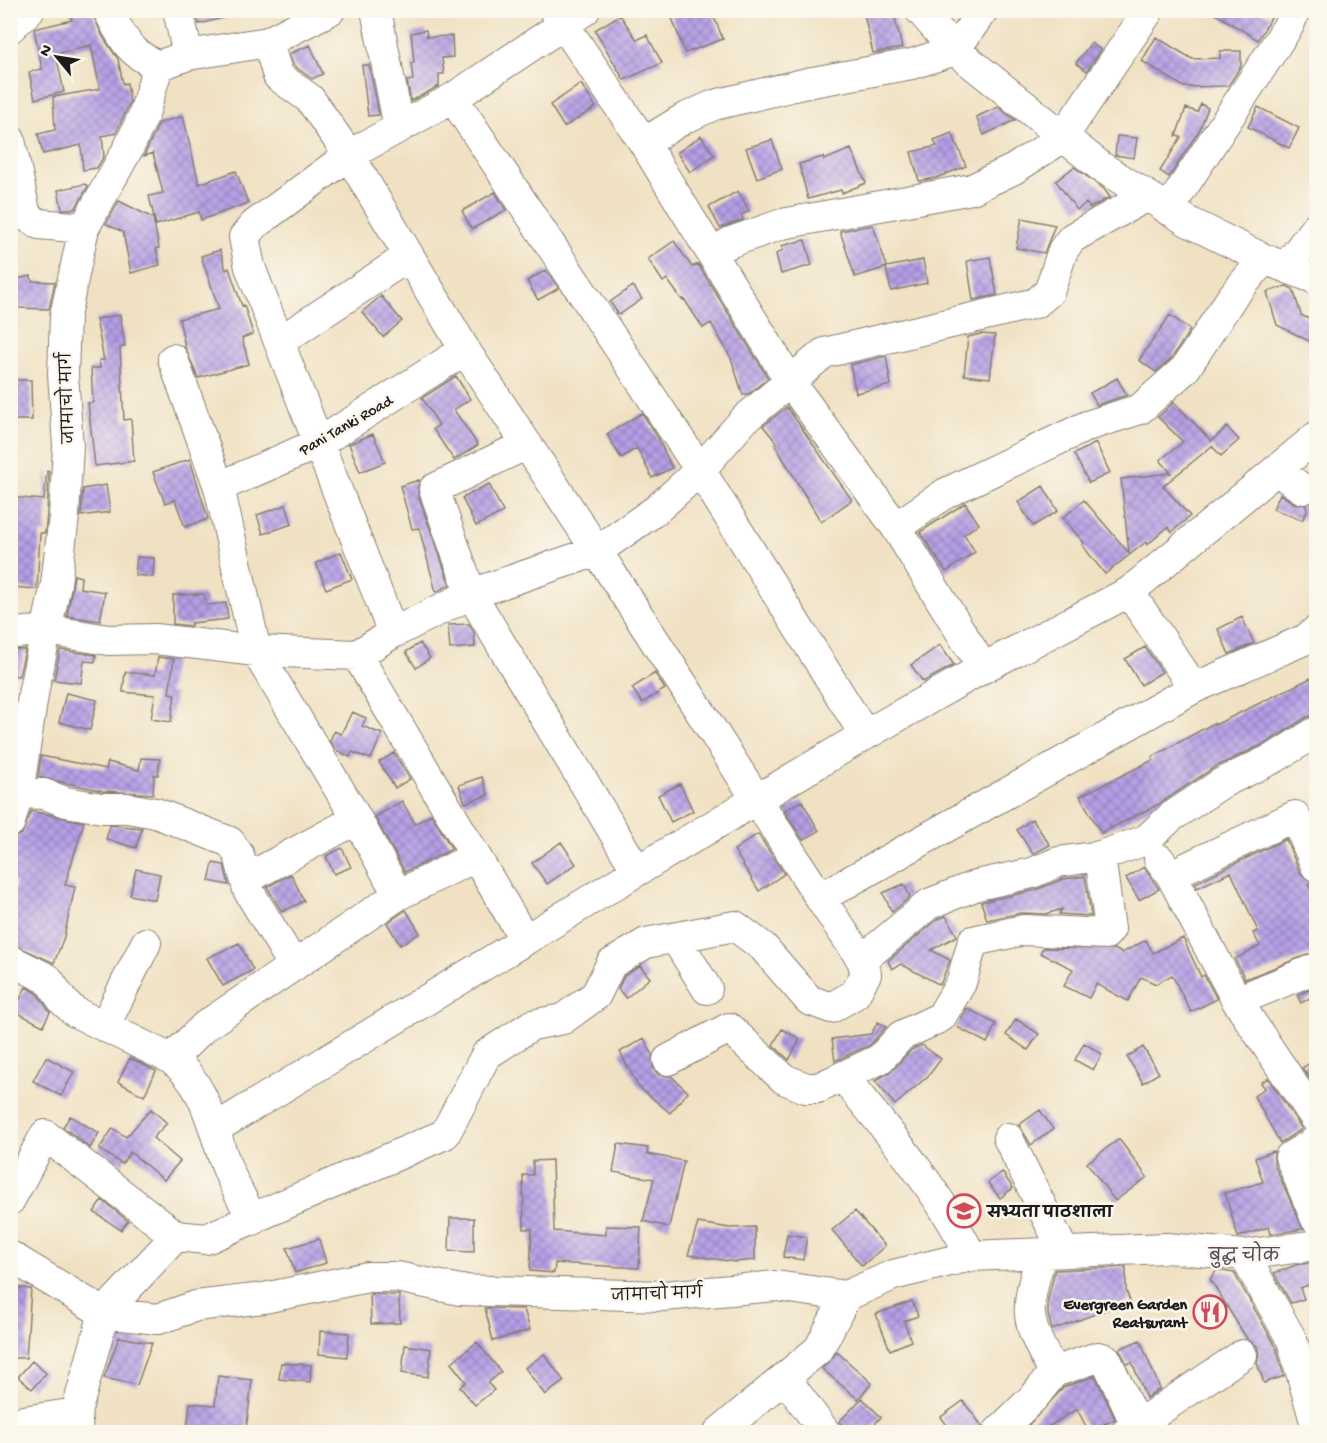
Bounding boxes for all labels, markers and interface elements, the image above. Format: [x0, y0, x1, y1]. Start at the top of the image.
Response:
north arrow [27, 27, 87, 87]
text: N [36, 42, 58, 61]
street label: जामाचो मार्ग [53, 351, 81, 445]
street label: Pani Tanki Road [296, 392, 398, 462]
school or university icon: सभ्यता पाठशाला [946, 1193, 982, 1229]
place label: सभ्यता पाठशाला [985, 1205, 1114, 1224]
district label: बुद्ध चोक [1208, 1241, 1281, 1268]
street label: जामाचो मार्ग [610, 1280, 704, 1308]
restaurant icon: Evergreen Garden Reatsurant [1192, 1294, 1228, 1330]
place label: Evergreen Garden Reatsurant [1064, 1297, 1188, 1334]

